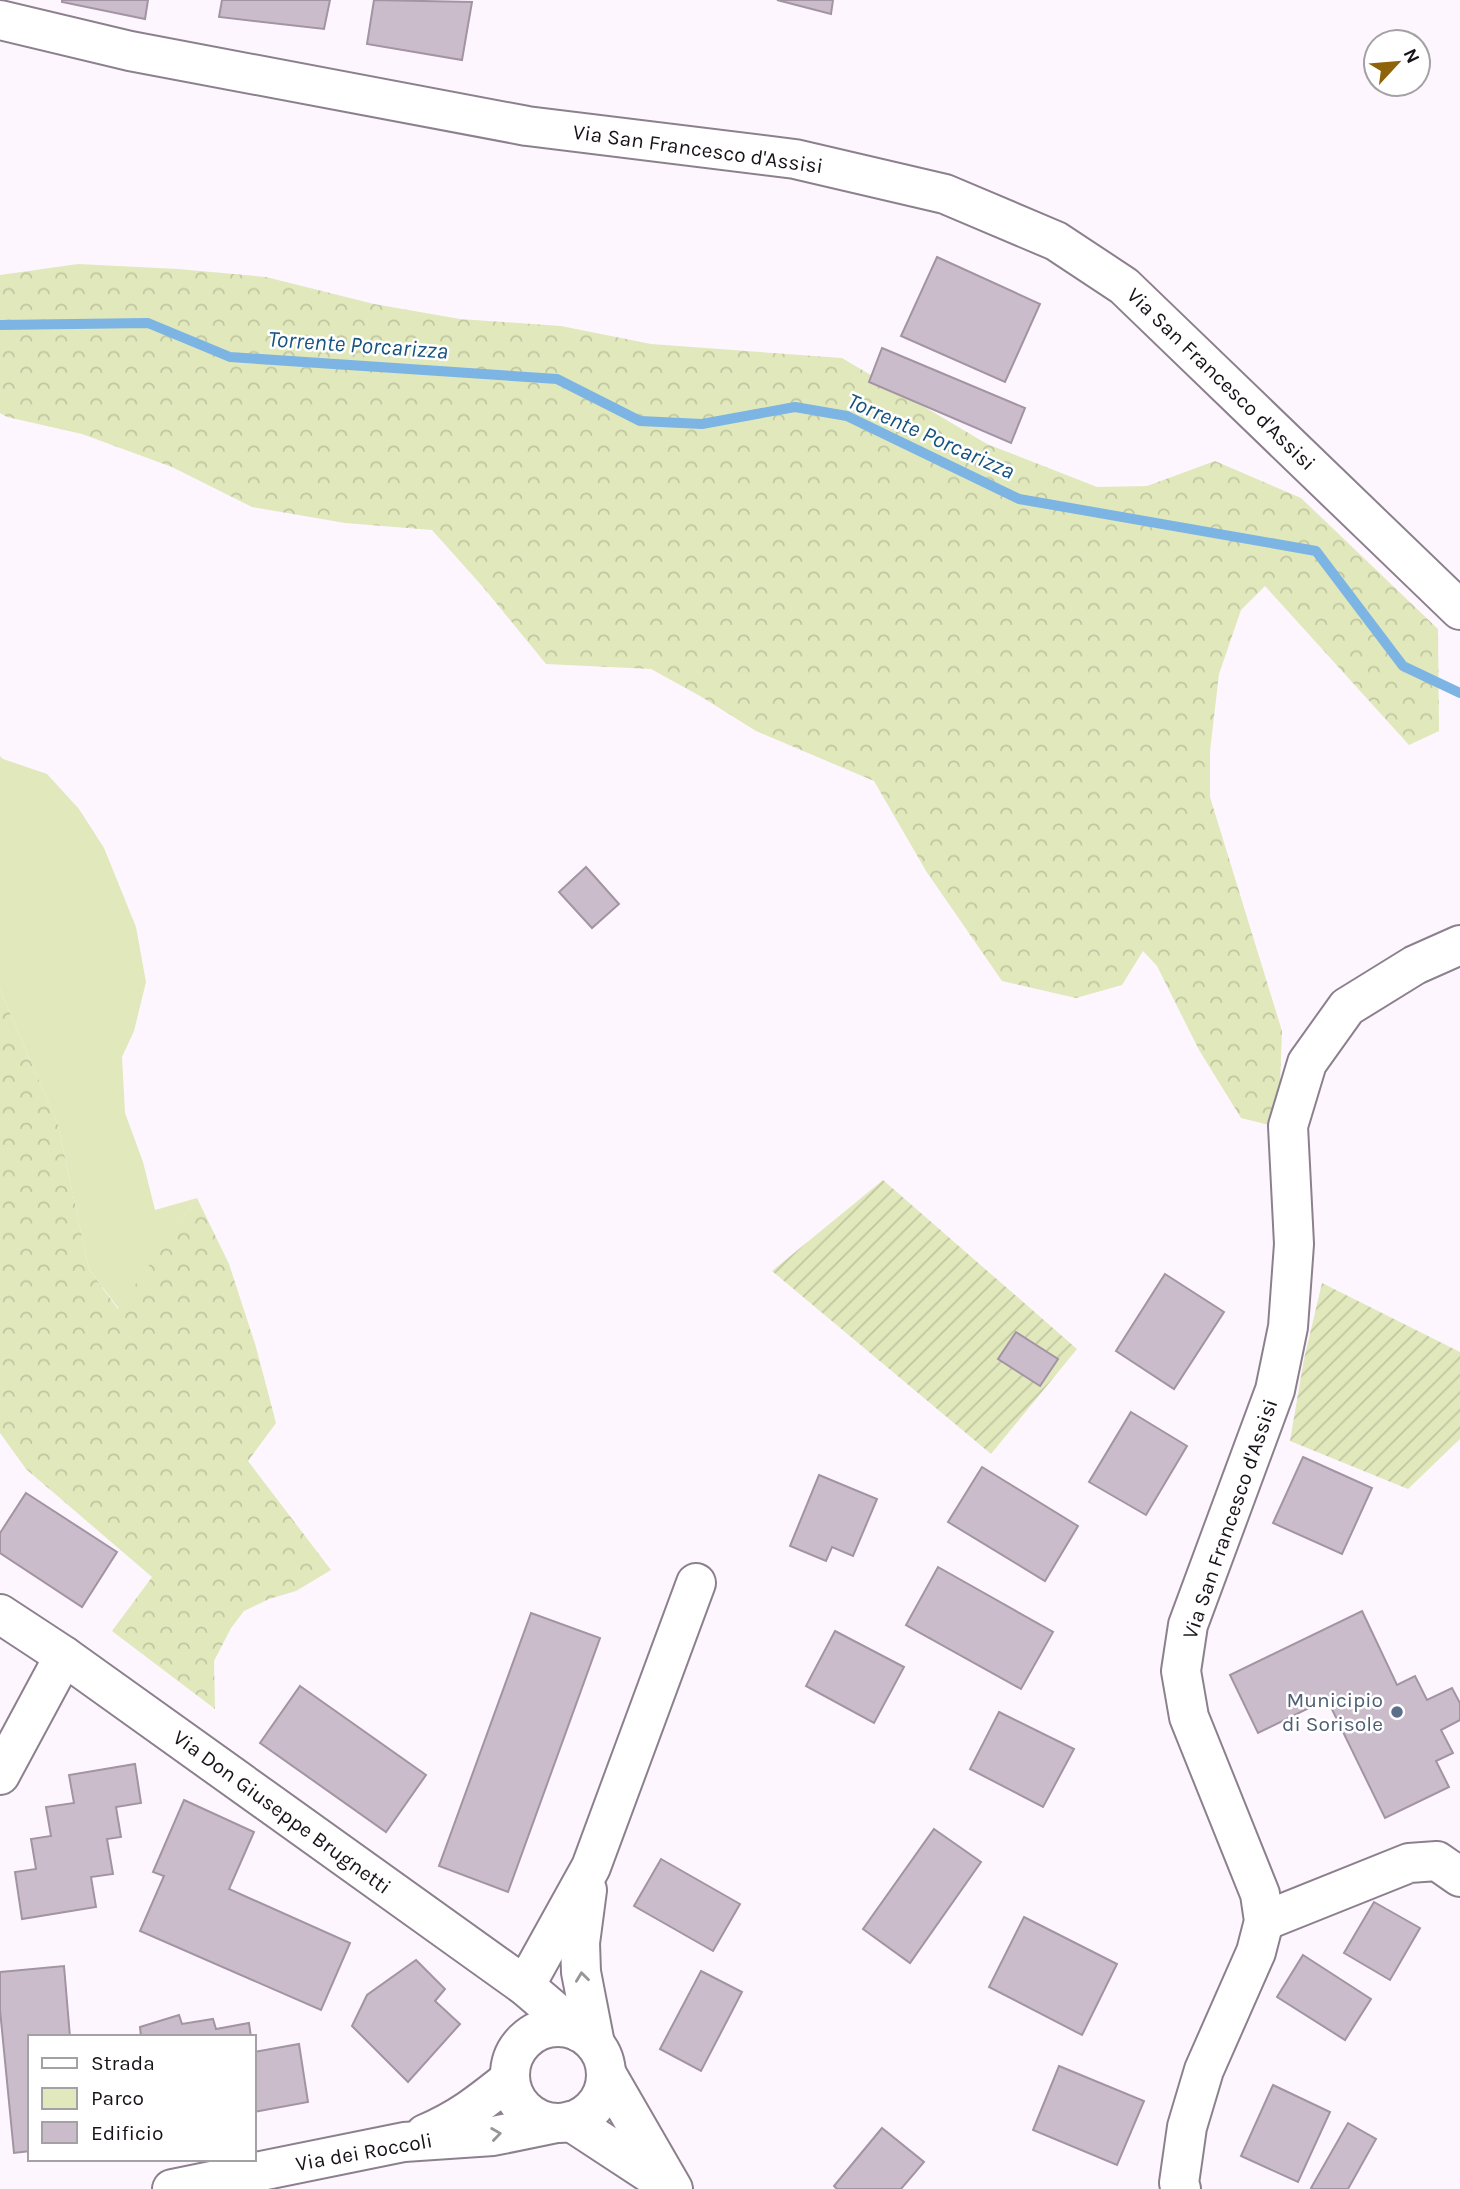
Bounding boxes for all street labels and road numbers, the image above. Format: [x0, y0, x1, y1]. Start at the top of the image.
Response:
street label: Via San Francesco d'Assisi [571, 120, 825, 178]
street label: Via San Francesco d'Assisi [1122, 283, 1320, 475]
street label: Via San Francesco d'Assisi [1178, 1396, 1282, 1642]
street label: Via Don Giuseppe Brugnetti [169, 1725, 395, 1899]
street label: Via dei Roccoli [294, 2128, 434, 2176]

